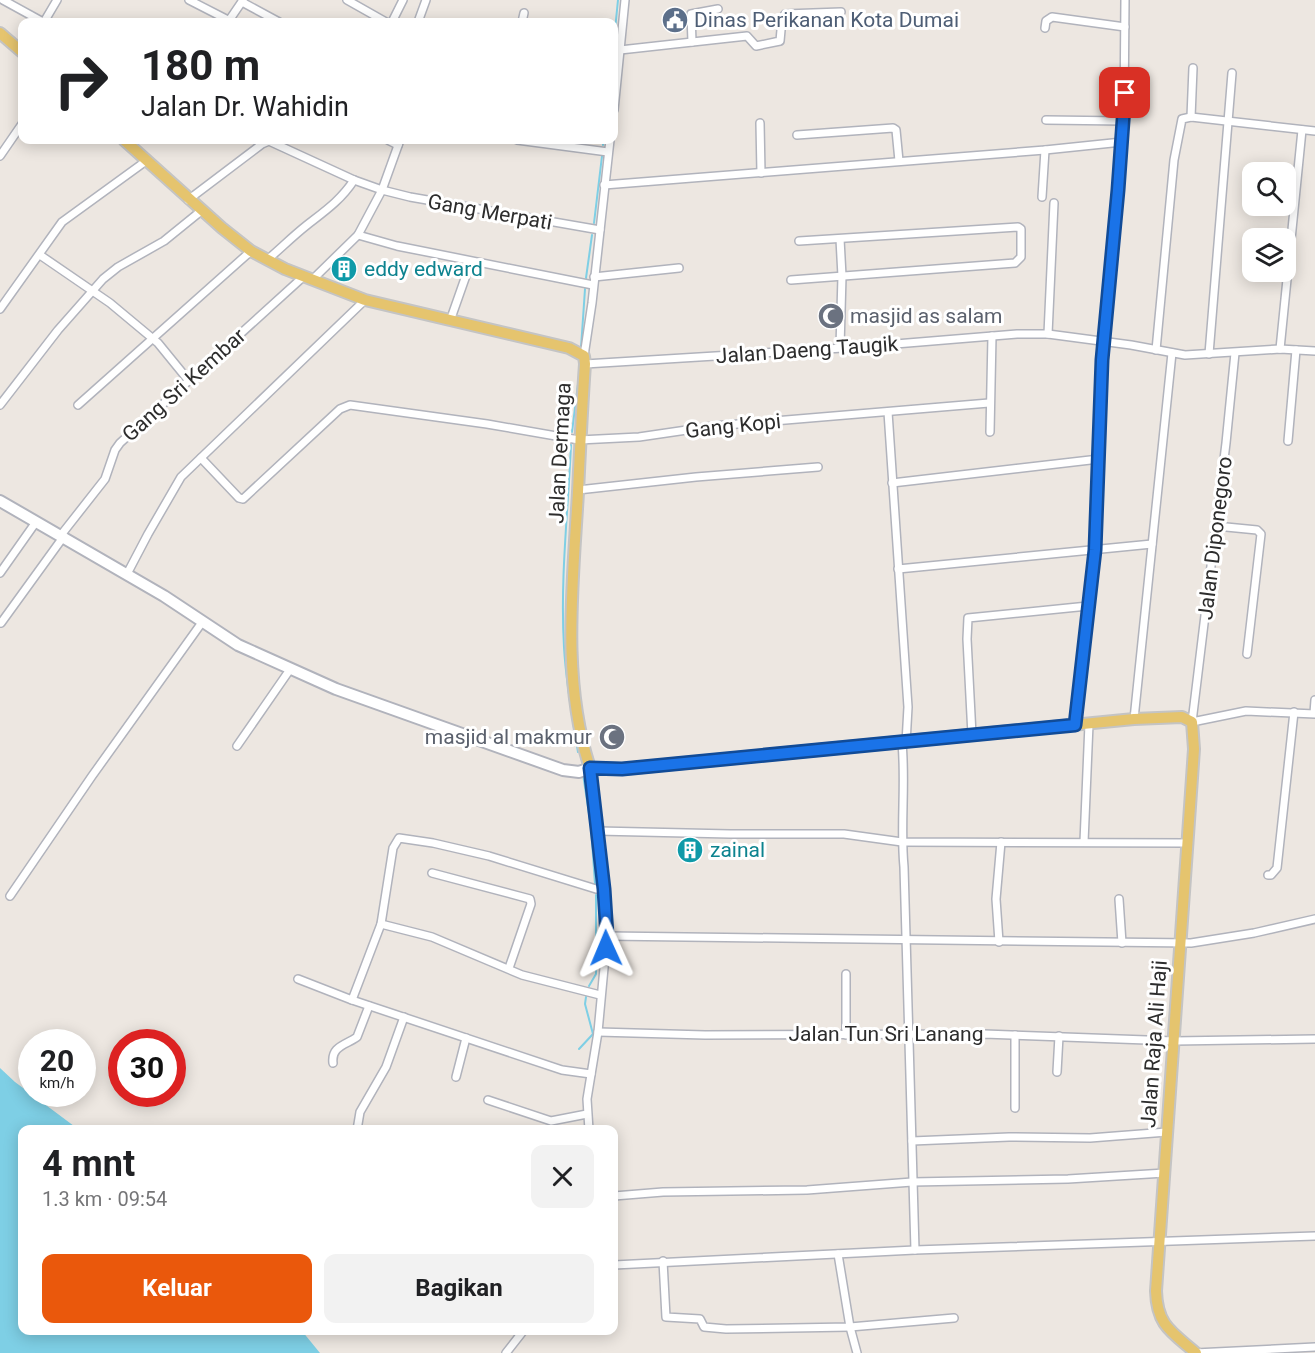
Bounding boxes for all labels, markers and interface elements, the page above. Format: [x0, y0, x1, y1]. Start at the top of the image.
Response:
public building icon: Dinas Perikanan Kota Dumai [660, 5, 690, 35]
place label: Dinas Perikanan Kota Dumai [694, 8, 959, 32]
text: 180 m [141, 41, 260, 90]
icon: right [42, 42, 120, 120]
pin [1099, 67, 1150, 118]
icon: arrive [1108, 76, 1141, 109]
text: Jalan Dr. Wahidin [141, 91, 349, 123]
map controls [1242, 162, 1296, 282]
button: search [1242, 162, 1296, 216]
street label: Gang Merpati [426, 189, 554, 235]
button: layers [1242, 228, 1296, 282]
building icon: eddy edward [329, 254, 359, 284]
place label: eddy edward [364, 257, 483, 281]
mosque icon: masjid as salam [816, 301, 846, 331]
place label: masjid as salam [850, 304, 1003, 328]
street label: Gang Sri Kembar [118, 324, 250, 446]
street label: Jalan Daeng Taugik [715, 332, 899, 368]
street label: Jalan Dermaga [544, 382, 576, 524]
street label: Gang Kopi [684, 409, 782, 443]
street label: Jalan Diponegoro [1193, 455, 1237, 621]
mosque icon: masjid al makmur [597, 722, 627, 752]
place label: masjid al makmur [425, 725, 592, 749]
building icon: zainal [675, 835, 705, 865]
place label: zainal [710, 838, 765, 862]
position arrow [574, 916, 638, 980]
street label: Jalan Raja Ali Haji [1136, 959, 1172, 1129]
street label: Jalan Tun Sri Lanang [789, 1022, 983, 1046]
speed limit sign: 30 [108, 1029, 186, 1107]
text: 20 [40, 1043, 74, 1078]
text: km/h [39, 1074, 75, 1092]
text: 4 mnt [42, 1143, 135, 1185]
button: close [531, 1145, 594, 1208]
text: 1.3 km · 09:54 [42, 1187, 167, 1211]
button: Keluar [42, 1254, 312, 1323]
button: Bagikan [324, 1254, 594, 1323]

